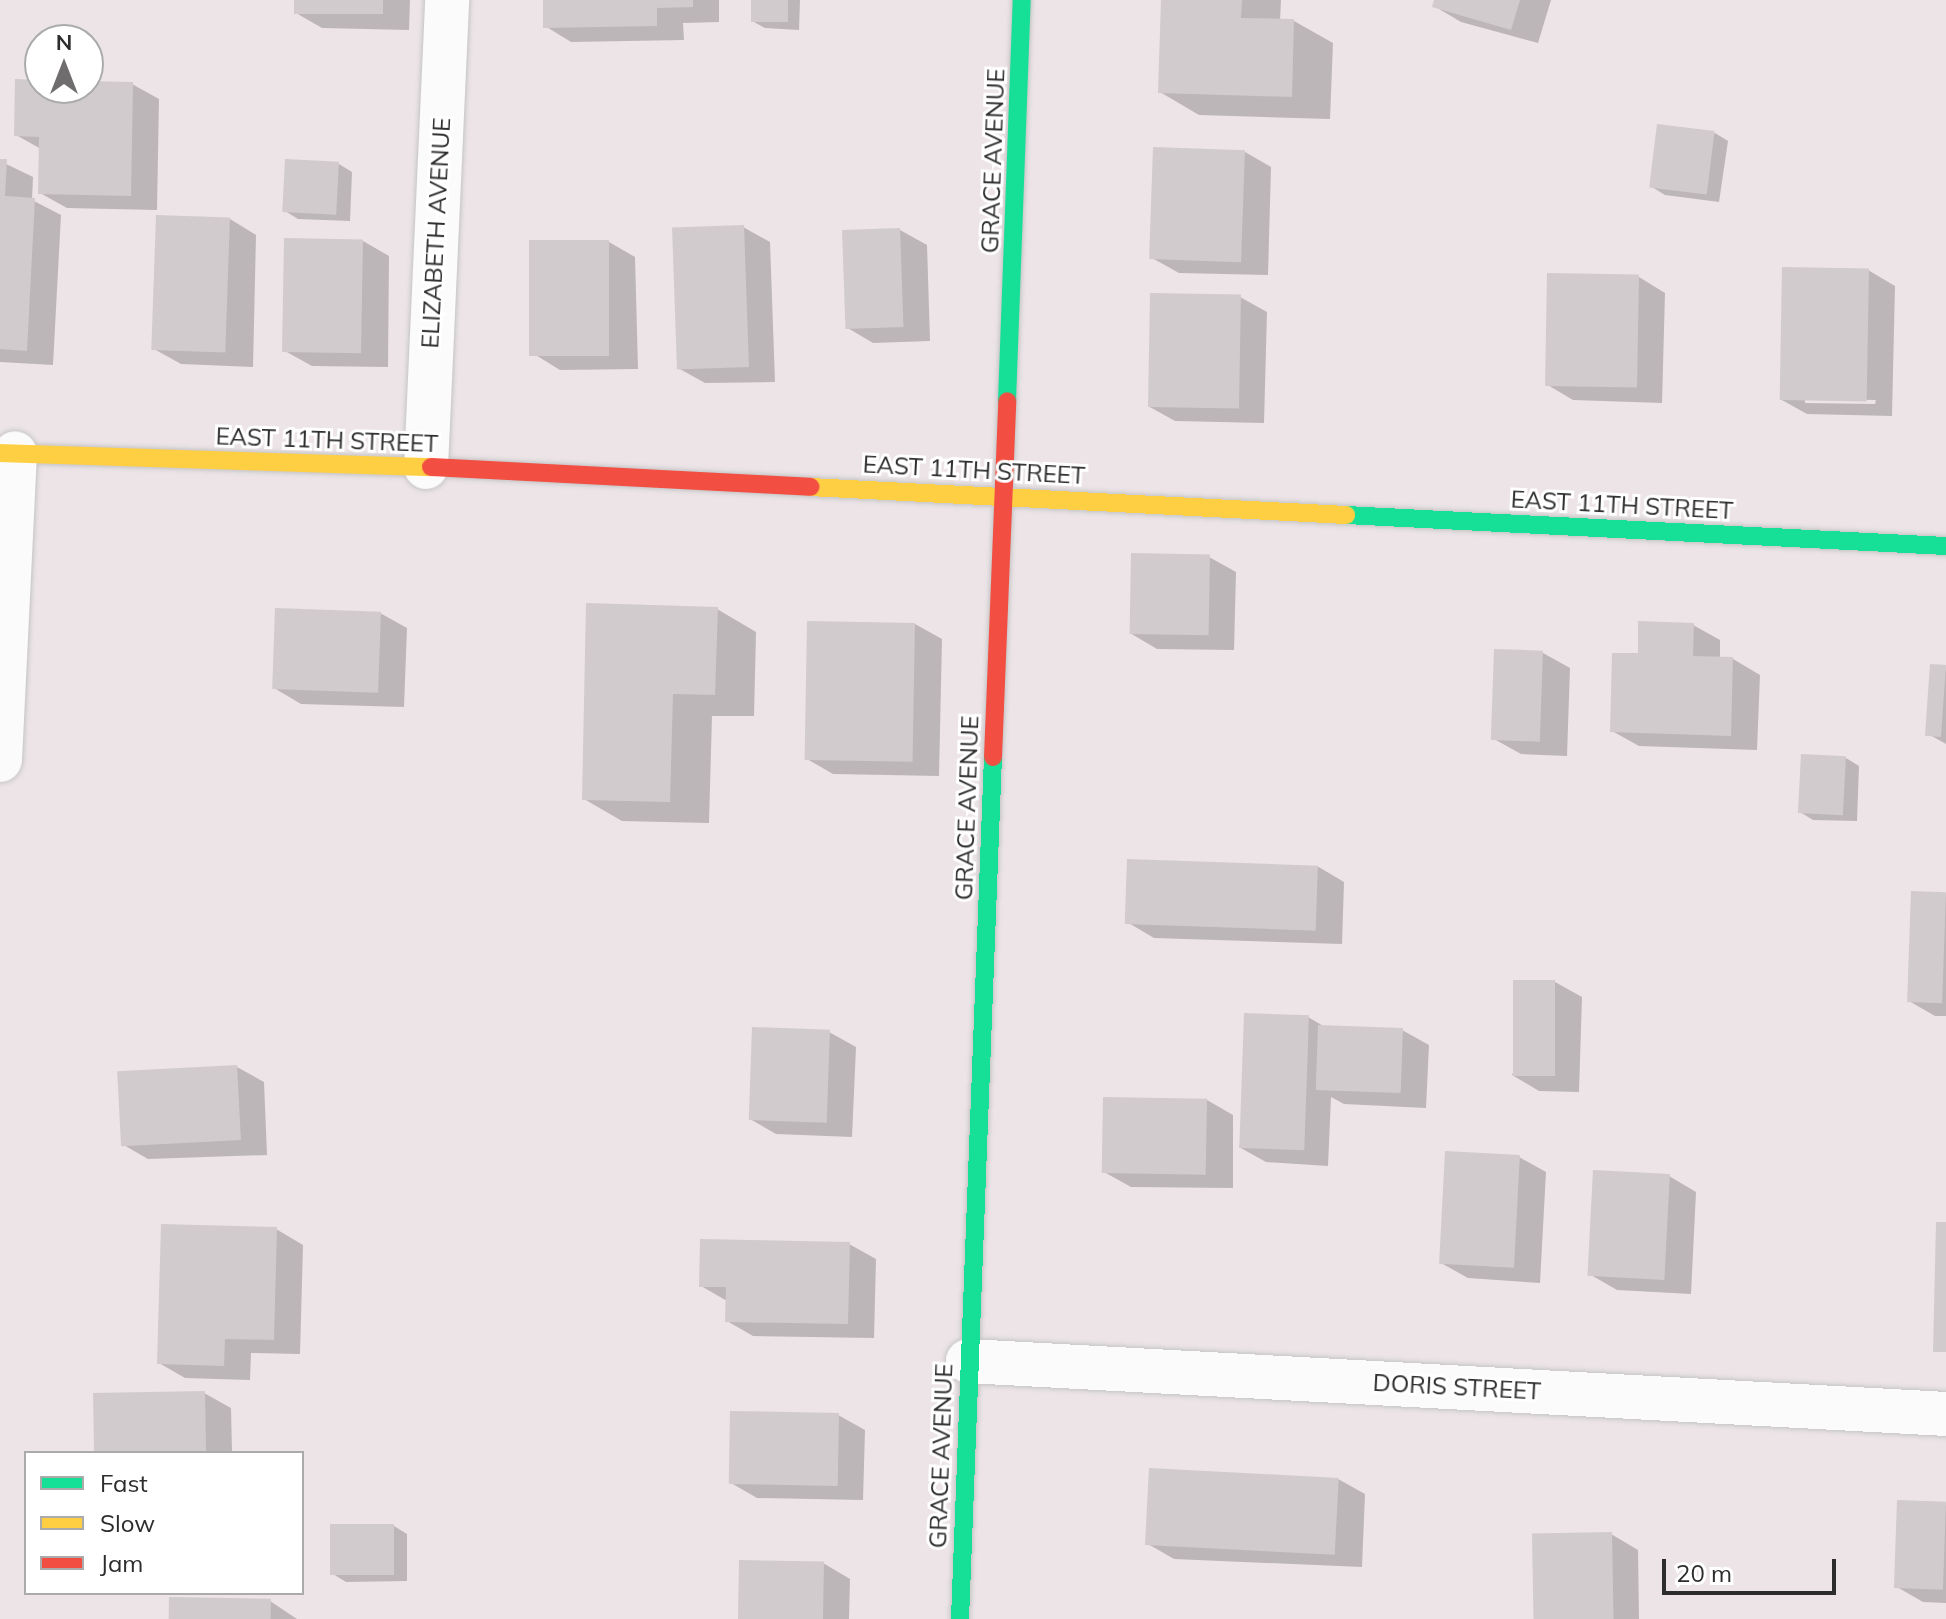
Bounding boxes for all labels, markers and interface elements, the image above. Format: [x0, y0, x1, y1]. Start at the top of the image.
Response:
north arrow [24, 24, 104, 104]
text: N [56, 28, 72, 56]
street label: GRACE AVENUE [975, 68, 1011, 254]
street label: ELIZABETH AVENUE [416, 117, 456, 349]
street label: EAST 11TH STREET [215, 422, 439, 458]
street label: EAST 11TH STREET [862, 450, 1086, 490]
street label: EAST 11TH STREET [1510, 485, 1734, 525]
street label: GRACE AVENUE [949, 715, 985, 901]
street label: GRACE AVENUE [923, 1363, 959, 1549]
street label: DORIS STREET [1372, 1368, 1542, 1406]
legend [24, 1451, 304, 1595]
text: Fast [100, 1468, 148, 1498]
text: Slow [100, 1508, 155, 1538]
scale bar [1666, 1543, 1840, 1593]
text: Jam [100, 1548, 143, 1578]
text: 20 m [1676, 1558, 1732, 1588]

